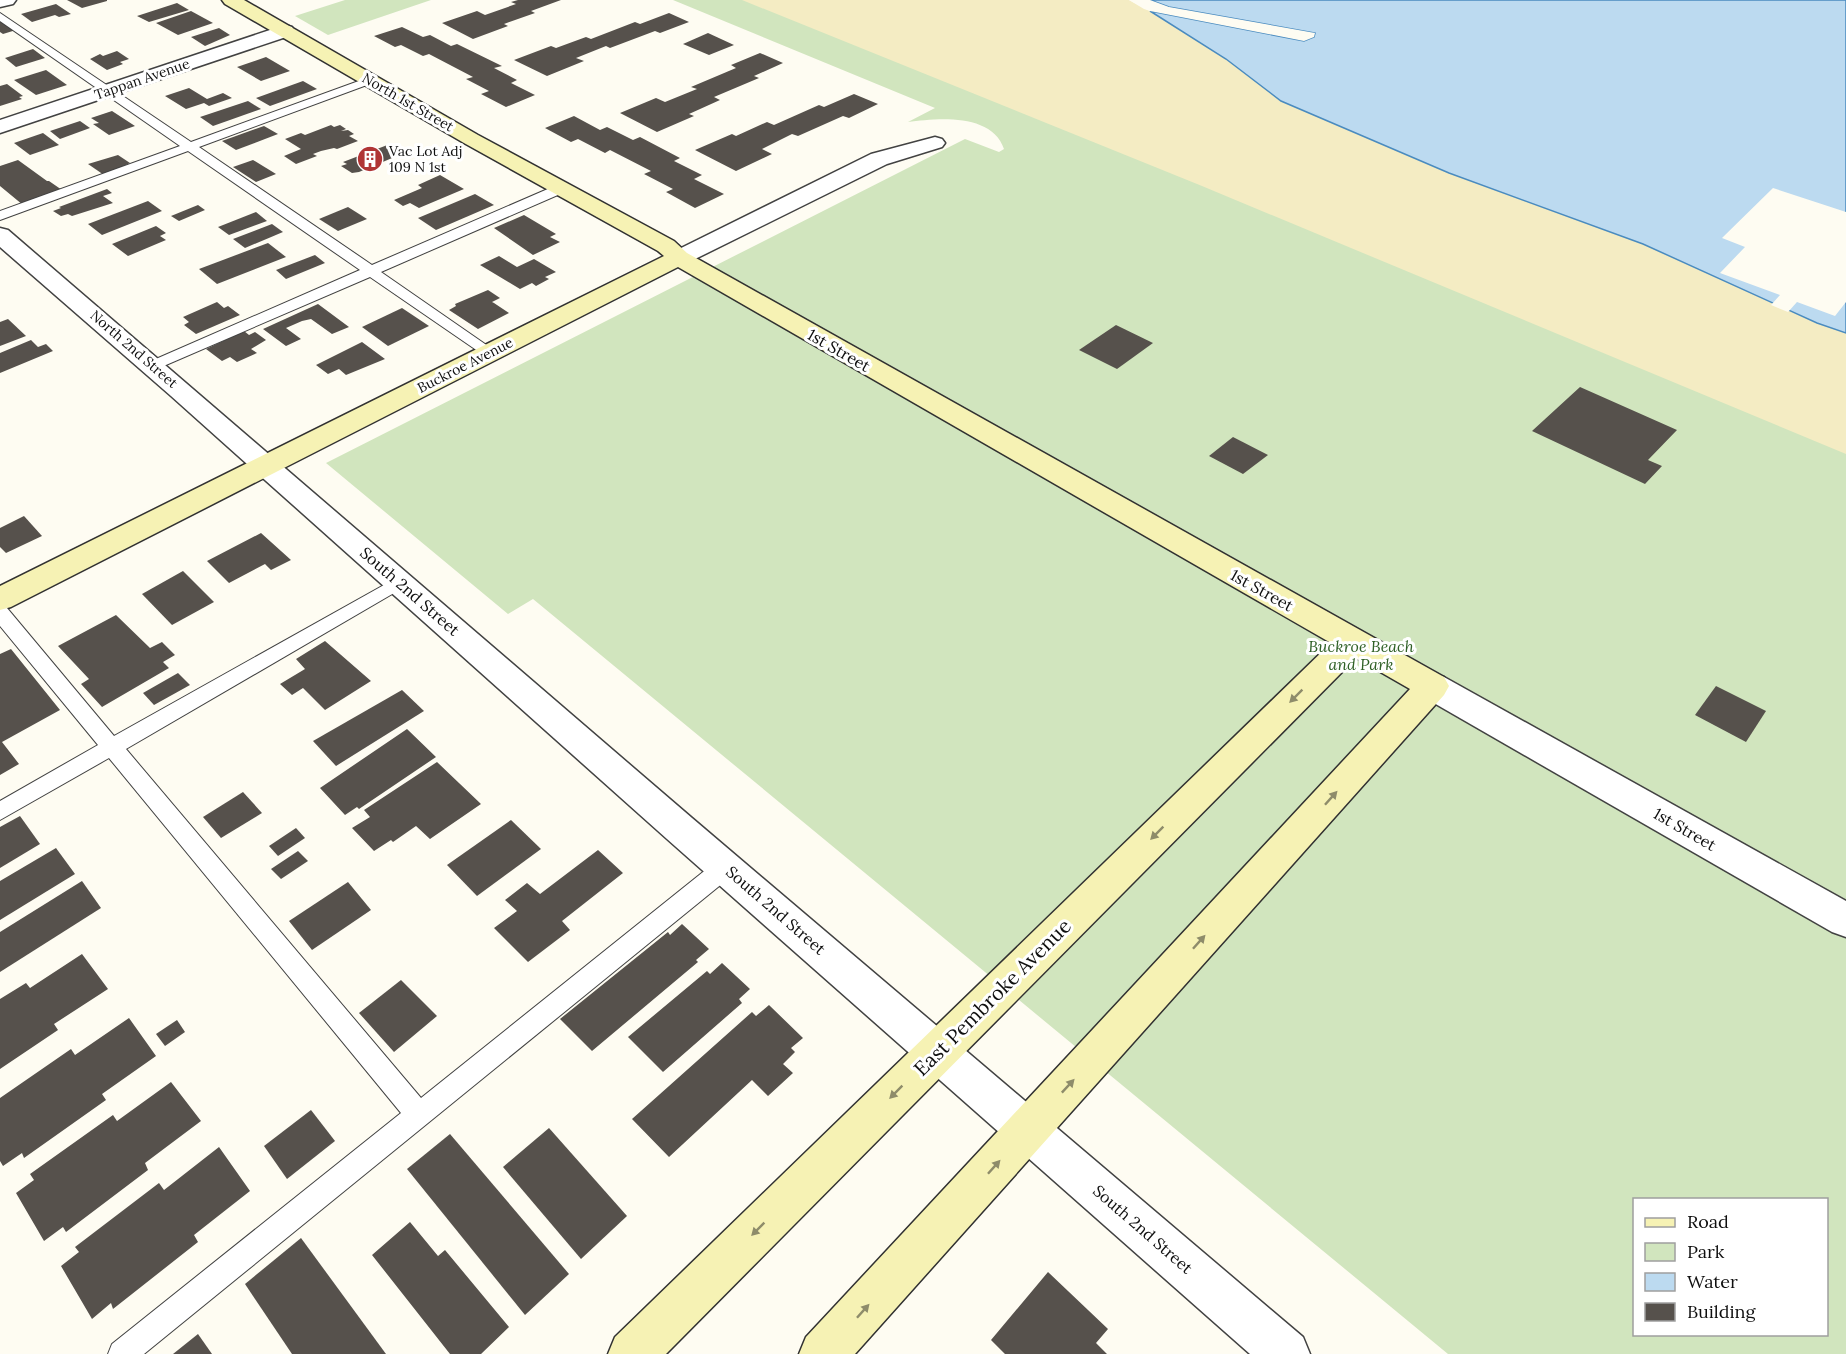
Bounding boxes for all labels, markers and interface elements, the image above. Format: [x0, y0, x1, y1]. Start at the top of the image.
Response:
street label: Tappan Avenue [92, 54, 192, 104]
street label: North 1st Street [359, 69, 457, 136]
place label: Vac Lot Adj 109 N 1st [388, 142, 462, 176]
building icon: Vac Lot Adj 109 N 1st [355, 144, 385, 174]
street label: North 2nd Street [87, 306, 182, 392]
street label: 1st Street [804, 324, 875, 376]
street label: Buckroe Avenue [414, 333, 516, 397]
street label: South 2nd Street [356, 542, 464, 640]
street label: 1st Street [1227, 565, 1298, 616]
park label: Buckroe Beach and Park [1308, 636, 1414, 674]
one-way arrow [1289, 688, 1303, 702]
one-way arrow [1324, 791, 1337, 806]
street label: 1st Street [1650, 803, 1721, 855]
one-way arrow [1150, 826, 1165, 840]
street label: South 2nd Street [722, 861, 830, 959]
street label: East Pembroke Avenue [908, 913, 1076, 1081]
one-way arrow [1192, 936, 1206, 950]
one-way arrow [1061, 1079, 1075, 1094]
one-way arrow [889, 1084, 903, 1098]
one-way arrow [987, 1160, 1000, 1175]
street label: South 2nd Street [1089, 1180, 1197, 1278]
legend [1633, 1198, 1828, 1336]
text: Road [1687, 1210, 1729, 1233]
one-way arrow [750, 1222, 765, 1236]
text: Park [1687, 1240, 1725, 1263]
text: Water [1687, 1270, 1738, 1293]
text: Building [1687, 1300, 1757, 1323]
one-way arrow [856, 1304, 869, 1319]

